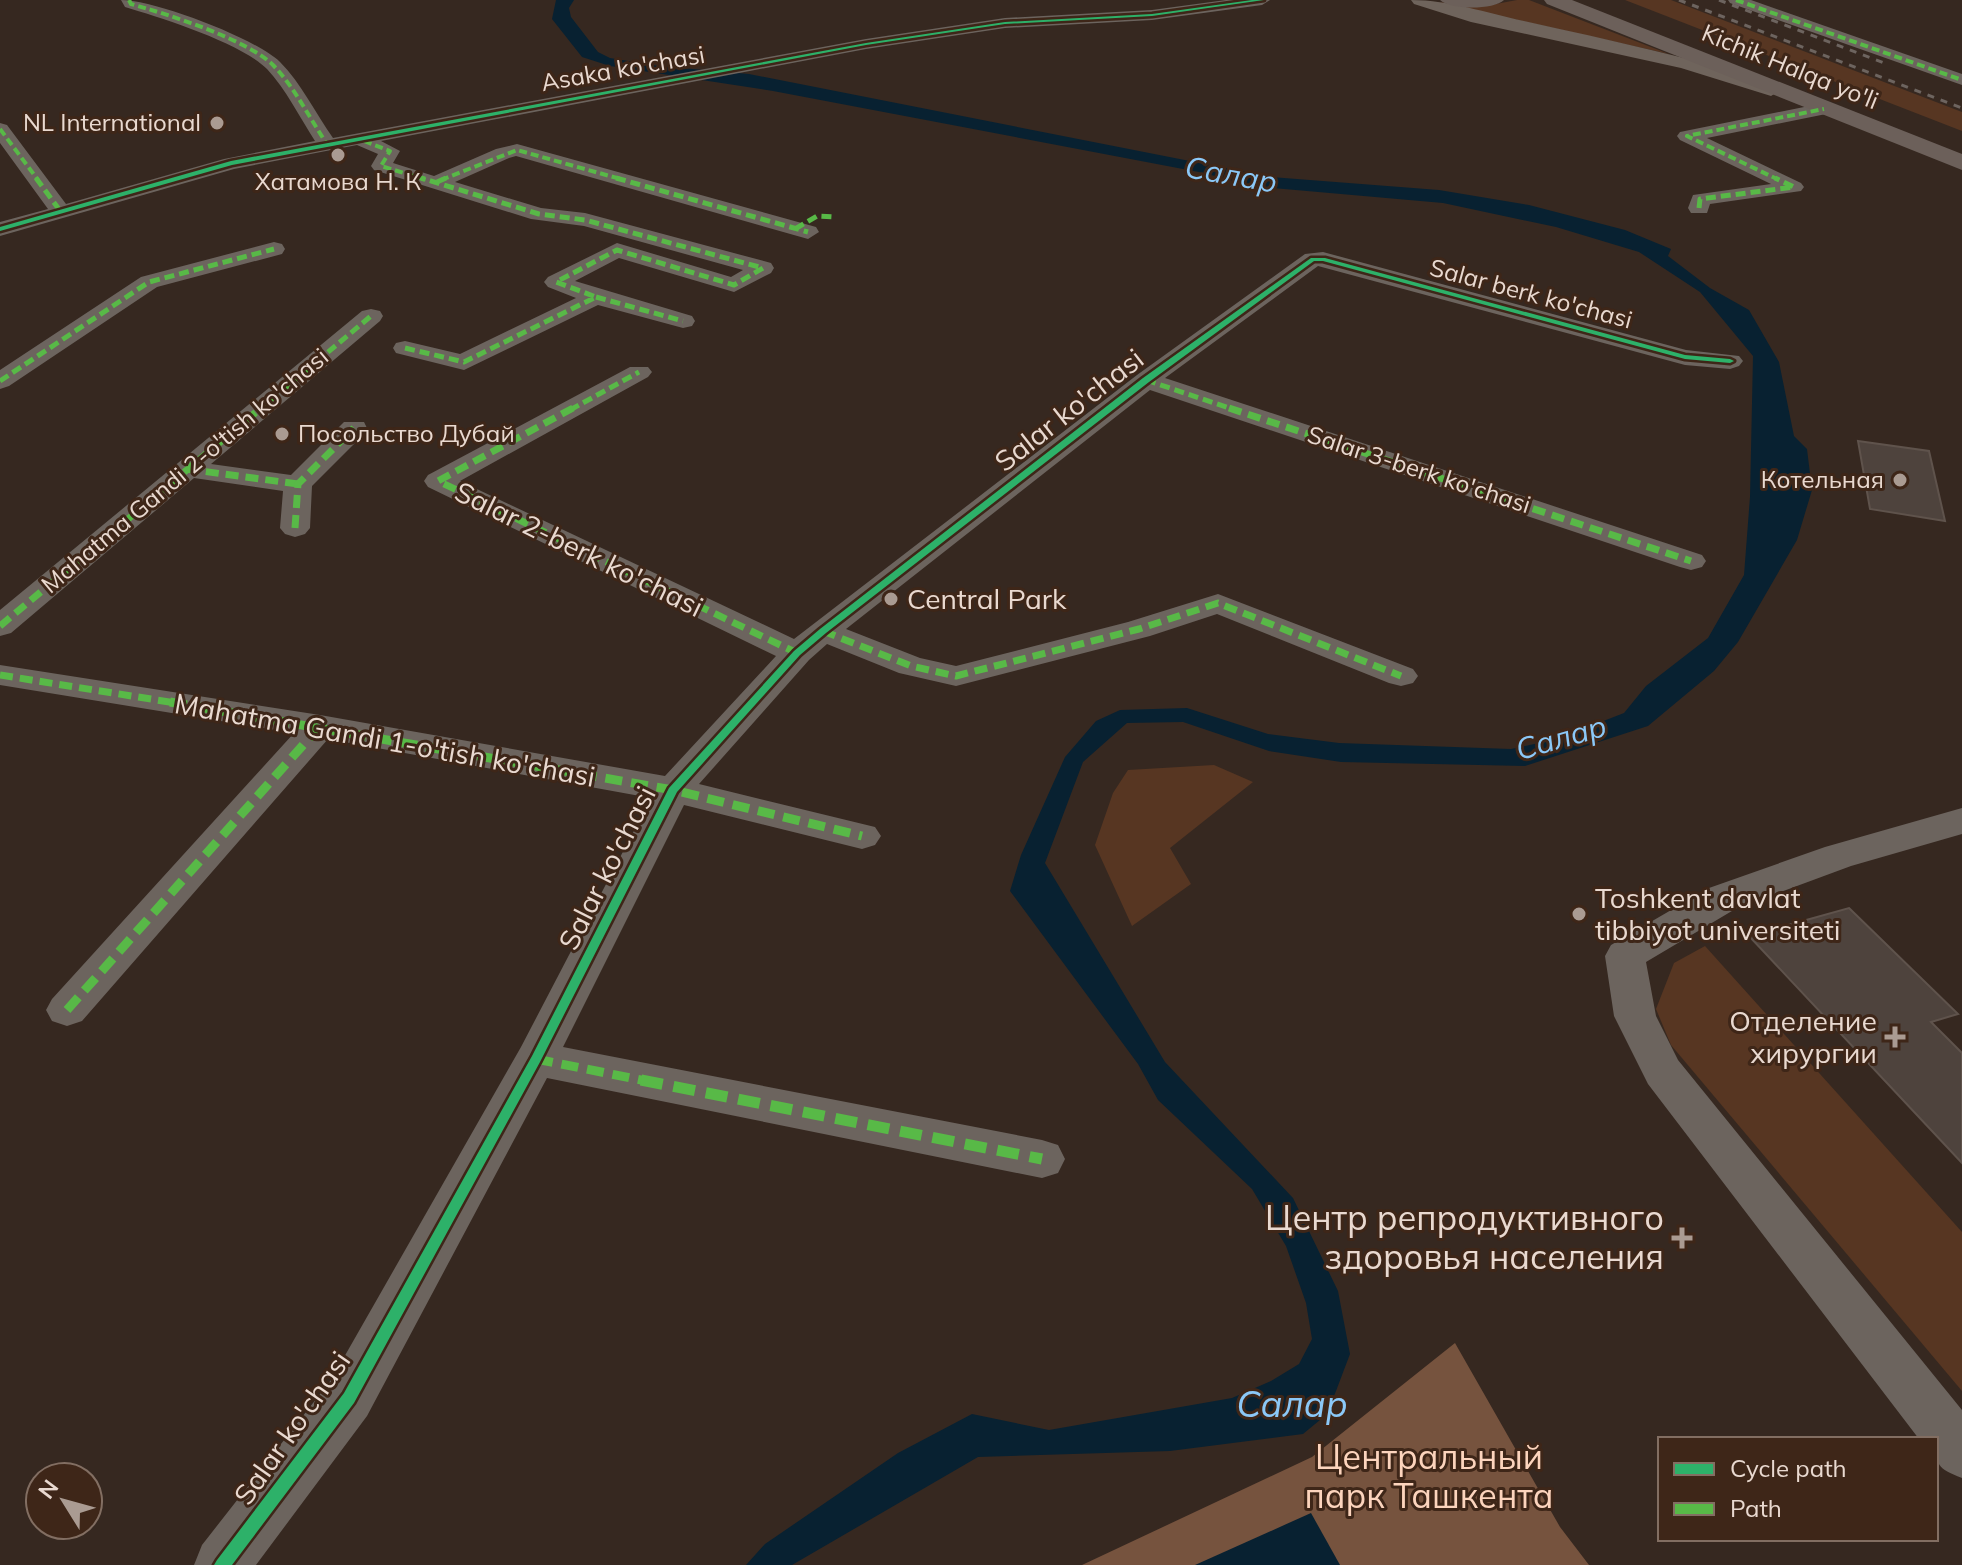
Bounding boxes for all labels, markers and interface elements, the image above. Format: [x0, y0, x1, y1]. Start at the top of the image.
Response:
street label: Kichik Halqa yo'li [1698, 17, 1883, 115]
street label: Asaka ko'chasi [539, 39, 707, 97]
place label: NL International [23, 107, 201, 137]
marker: NL International [208, 114, 226, 132]
marker: Хатамова Н. К [329, 146, 347, 164]
water label: Салар [1182, 147, 1280, 201]
place label: Хатамова Н. К [255, 166, 421, 196]
street label: Salar berk ko'chasi [1427, 252, 1636, 334]
street label: Mahatma Gandi 2-o'tish ko'chasi [35, 341, 334, 599]
street label: Salar ko'chasi [987, 341, 1150, 479]
place label: Посольство Дубай [298, 418, 515, 448]
street label: Salar 3-berk ko'chasi [1304, 419, 1535, 519]
marker: Посольство Дубай [273, 425, 291, 443]
place label: Котельная [1761, 464, 1884, 494]
marker: Котельная [1891, 471, 1909, 489]
street label: Salar 2-berk ko'chasi [449, 473, 709, 624]
place label: Central Park [907, 581, 1067, 616]
marker: Central Park [882, 590, 900, 608]
street label: Mahatma Gandi 1-o'tish ko'chasi [172, 685, 598, 794]
water label: Салар [1511, 706, 1611, 768]
street label: Salar ko'chasi [550, 780, 663, 955]
place label: Toshkent davlat tibbiyot universiteti [1595, 880, 1840, 947]
marker: Toshkent davlat tibbiyot universiteti [1570, 905, 1588, 923]
place label: Отделение хирургии [1729, 1003, 1877, 1070]
marker: Отделение хирургии [1884, 1026, 1906, 1048]
place label: Центр репродуктивного здоровья населения [1265, 1196, 1664, 1278]
marker: Центр репродуктивного здоровья населения [1671, 1227, 1693, 1249]
street label: Salar ko'chasi [226, 1344, 357, 1511]
water label: Салар [1236, 1381, 1348, 1426]
park label: Центральный парк Ташкента [1304, 1435, 1554, 1517]
legend [1658, 1437, 1938, 1541]
text: Cycle path [1730, 1453, 1847, 1483]
north arrow [24, 1461, 104, 1541]
text: N [32, 1474, 64, 1504]
text: Path [1730, 1493, 1782, 1523]

